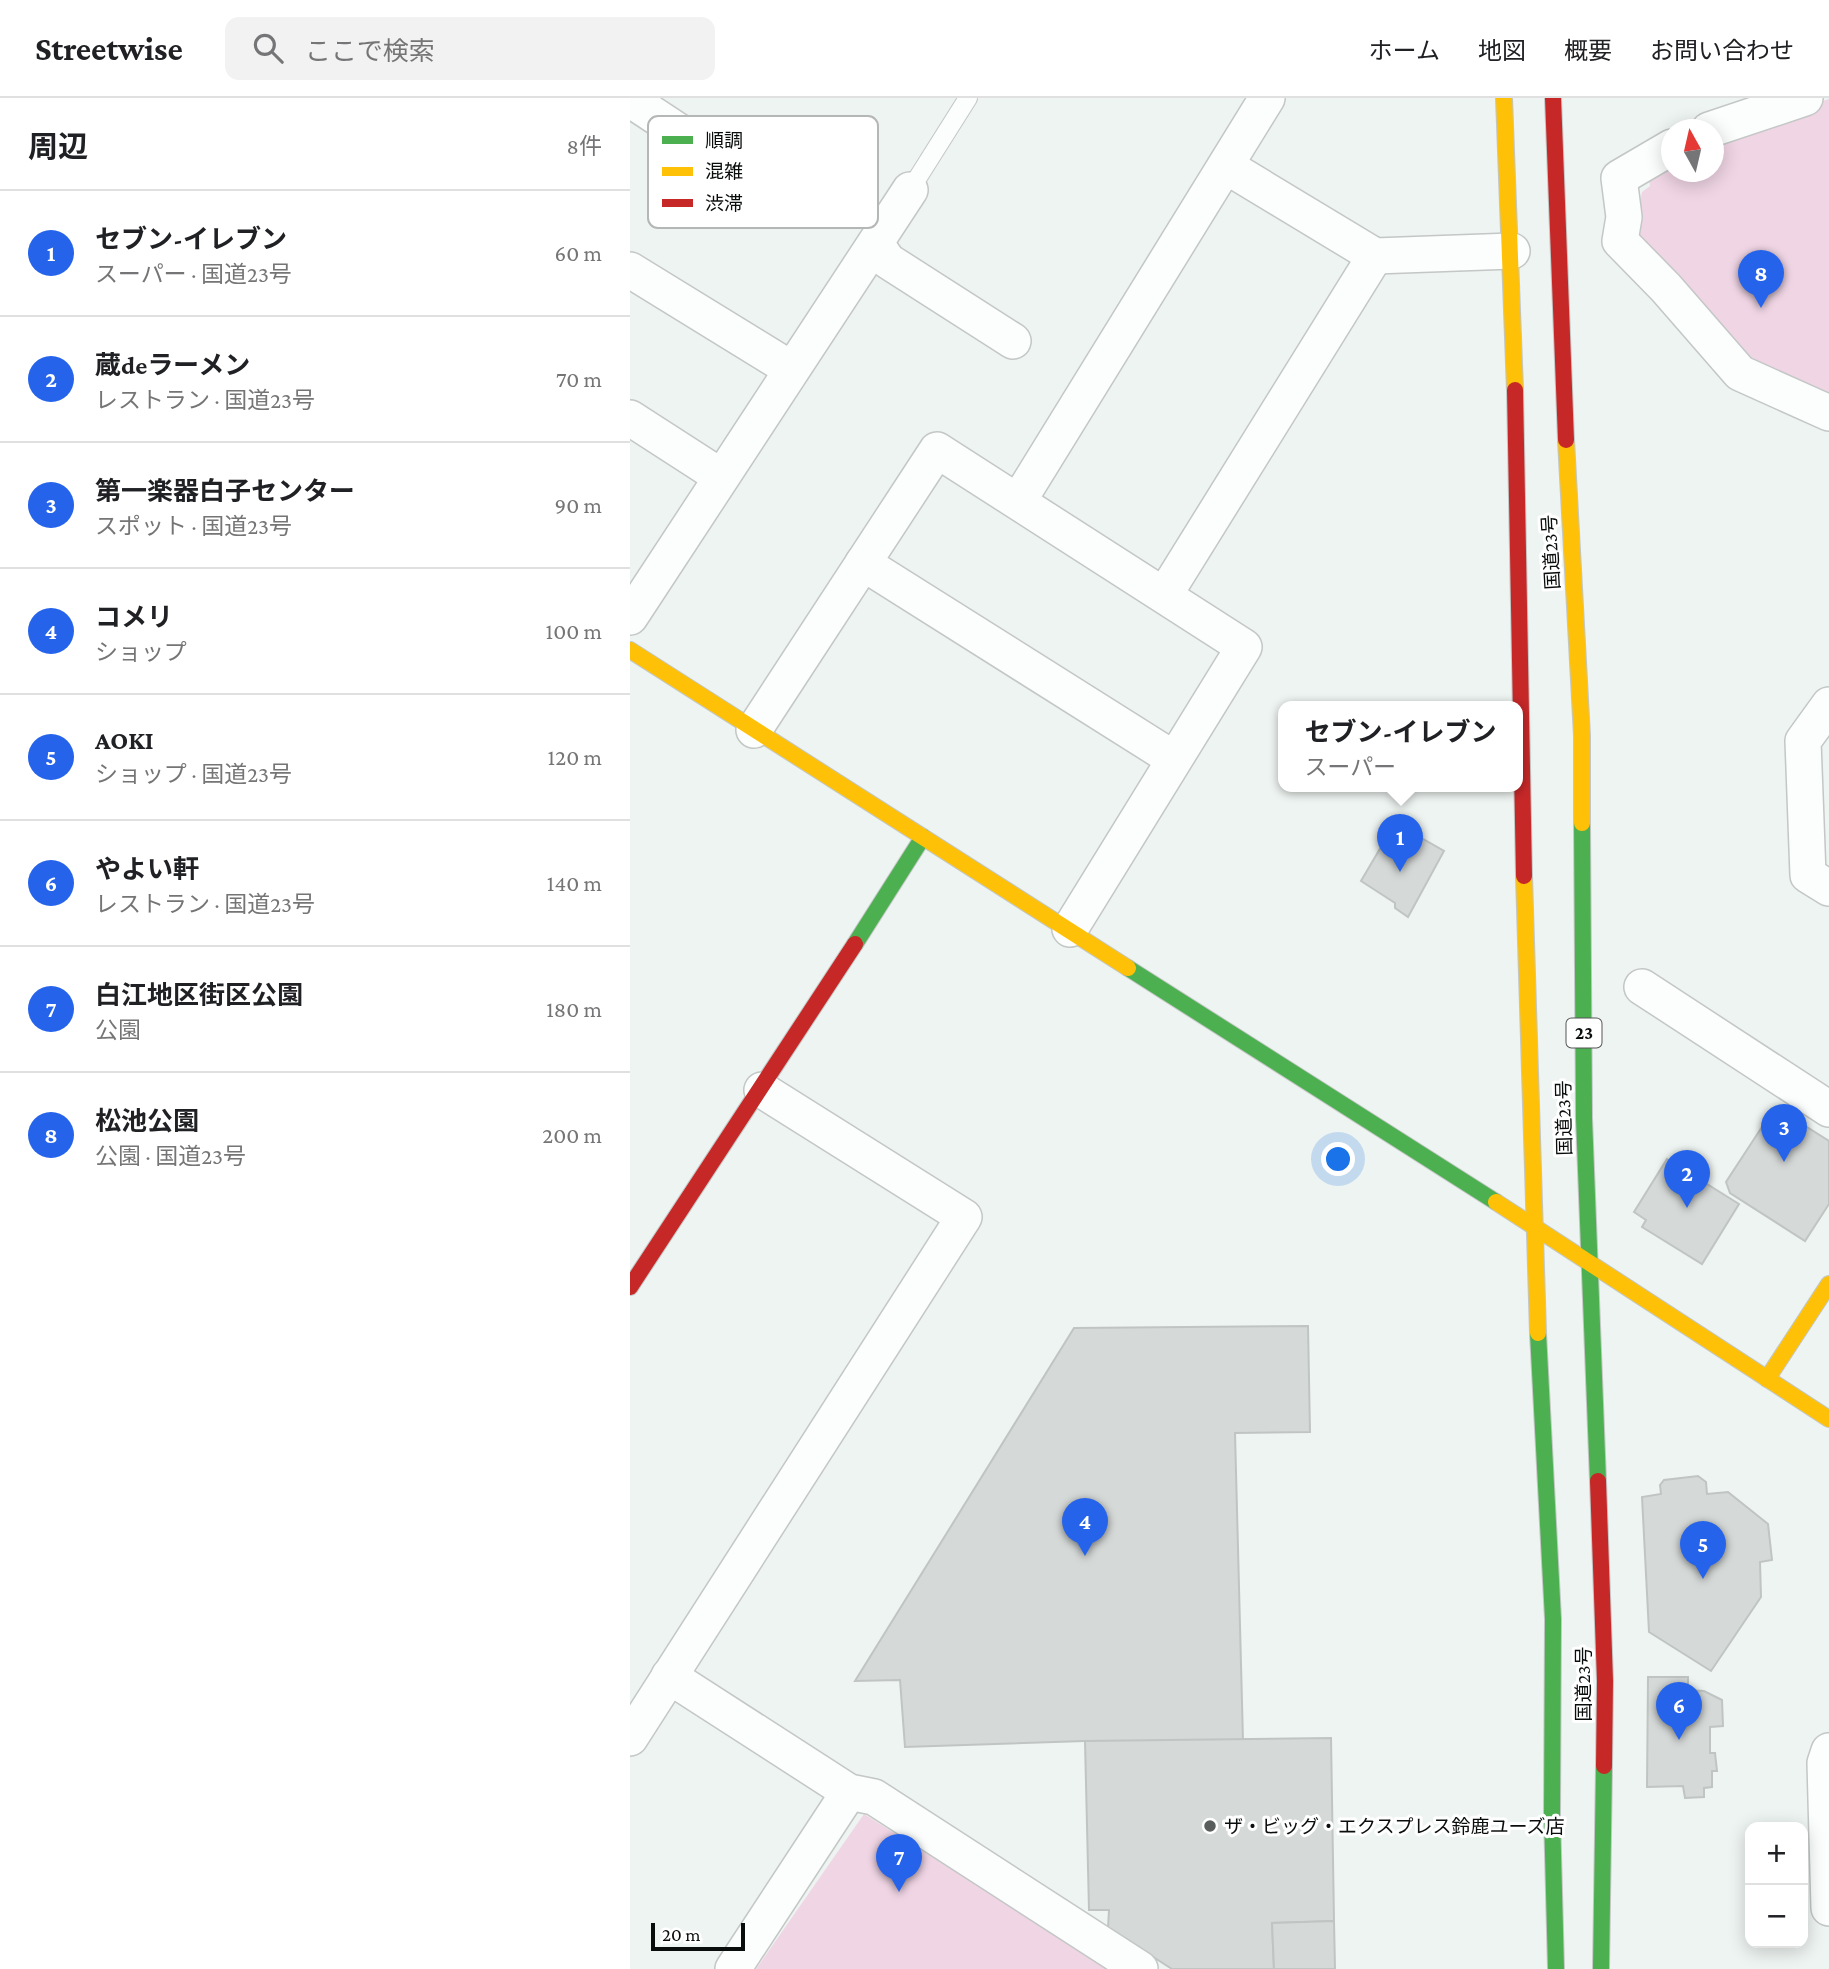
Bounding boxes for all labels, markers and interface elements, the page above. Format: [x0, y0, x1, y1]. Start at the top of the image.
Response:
search box [225, 17, 715, 80]
icon: search [249, 29, 287, 67]
text: Streetwise [35, 30, 183, 67]
text: ここで検索 [305, 37, 435, 66]
text: ホーム [1369, 37, 1440, 64]
text: 地図 [1478, 37, 1526, 64]
text: 概要 [1564, 37, 1612, 64]
text: お問い合わせ [1650, 37, 1794, 64]
legend [648, 116, 878, 228]
north arrow [1661, 119, 1724, 182]
text: 周辺 [28, 130, 88, 163]
text: 順調 [705, 130, 743, 151]
text: 8件 [567, 133, 602, 159]
text: 混雑 [705, 161, 743, 182]
text: 渋滞 [705, 193, 743, 214]
text: セブン-イレブン [95, 225, 287, 254]
text: 1 [47, 240, 55, 266]
text: 60 m [555, 240, 602, 266]
pin: 8 [1738, 250, 1784, 308]
text: スーパー · 国道23号 [95, 261, 292, 287]
text: 蔵deラーメン [95, 351, 250, 380]
text: 2 [45, 366, 57, 392]
text: 70 m [556, 366, 602, 392]
text: レストラン · 国道23号 [95, 387, 315, 413]
text: 第一楽器白子センター [95, 477, 355, 506]
text: 3 [45, 492, 57, 518]
text: 90 m [555, 492, 602, 518]
text: スポット · 国道23号 [95, 513, 292, 539]
street label: 国道23号 [1539, 514, 1563, 590]
text: コメリ [95, 603, 173, 632]
text: 4 [45, 618, 57, 644]
text: 100 m [546, 618, 602, 644]
text: ショップ [95, 639, 187, 665]
popup [1278, 701, 1523, 792]
text: セブン-イレブン [1305, 718, 1496, 747]
text: AOKI [95, 726, 154, 755]
text: 5 [45, 744, 57, 770]
text: 120 m [548, 744, 602, 770]
text: スーパー [1305, 754, 1396, 780]
text: ショップ · 国道23号 [95, 761, 292, 787]
pin: 1 [1377, 814, 1423, 872]
text: やよい軒 [95, 855, 199, 884]
text: 6 [45, 870, 57, 896]
text: 140 m [547, 870, 602, 896]
text: レストラン · 国道23号 [95, 891, 315, 917]
text: 白江地区街区公園 [95, 981, 303, 1010]
text: 7 [45, 996, 57, 1022]
text: 180 m [546, 996, 602, 1022]
text: 公園 [95, 1017, 141, 1043]
road number: 23 [1566, 1018, 1602, 1048]
street label: 国道23号 [1553, 1080, 1575, 1156]
pin: 3 [1761, 1104, 1807, 1162]
text: 松池公園 [95, 1107, 199, 1136]
text: 8 [44, 1122, 58, 1148]
text: 200 m [542, 1122, 602, 1148]
your location [1321, 1142, 1355, 1176]
text: 公園 · 国道23号 [95, 1143, 246, 1169]
pin: 2 [1664, 1150, 1710, 1208]
pin: 4 [1062, 1498, 1108, 1556]
pin: 5 [1680, 1521, 1726, 1579]
street label: 国道23号 [1573, 1646, 1594, 1722]
pin: 6 [1656, 1682, 1702, 1740]
place label: ザ・ビッグ・エクスプレス鈴鹿ユーズ店 [1224, 1816, 1564, 1837]
marker: ザ・ビッグ・エクスプレス鈴鹿ユーズ店 [1202, 1818, 1218, 1834]
map controls [1745, 1822, 1808, 1948]
button: + [1745, 1822, 1808, 1885]
pin: 7 [876, 1834, 922, 1892]
button: − [1745, 1885, 1808, 1948]
scale bar [651, 1920, 746, 1952]
text: 20 m [662, 1924, 701, 1945]

